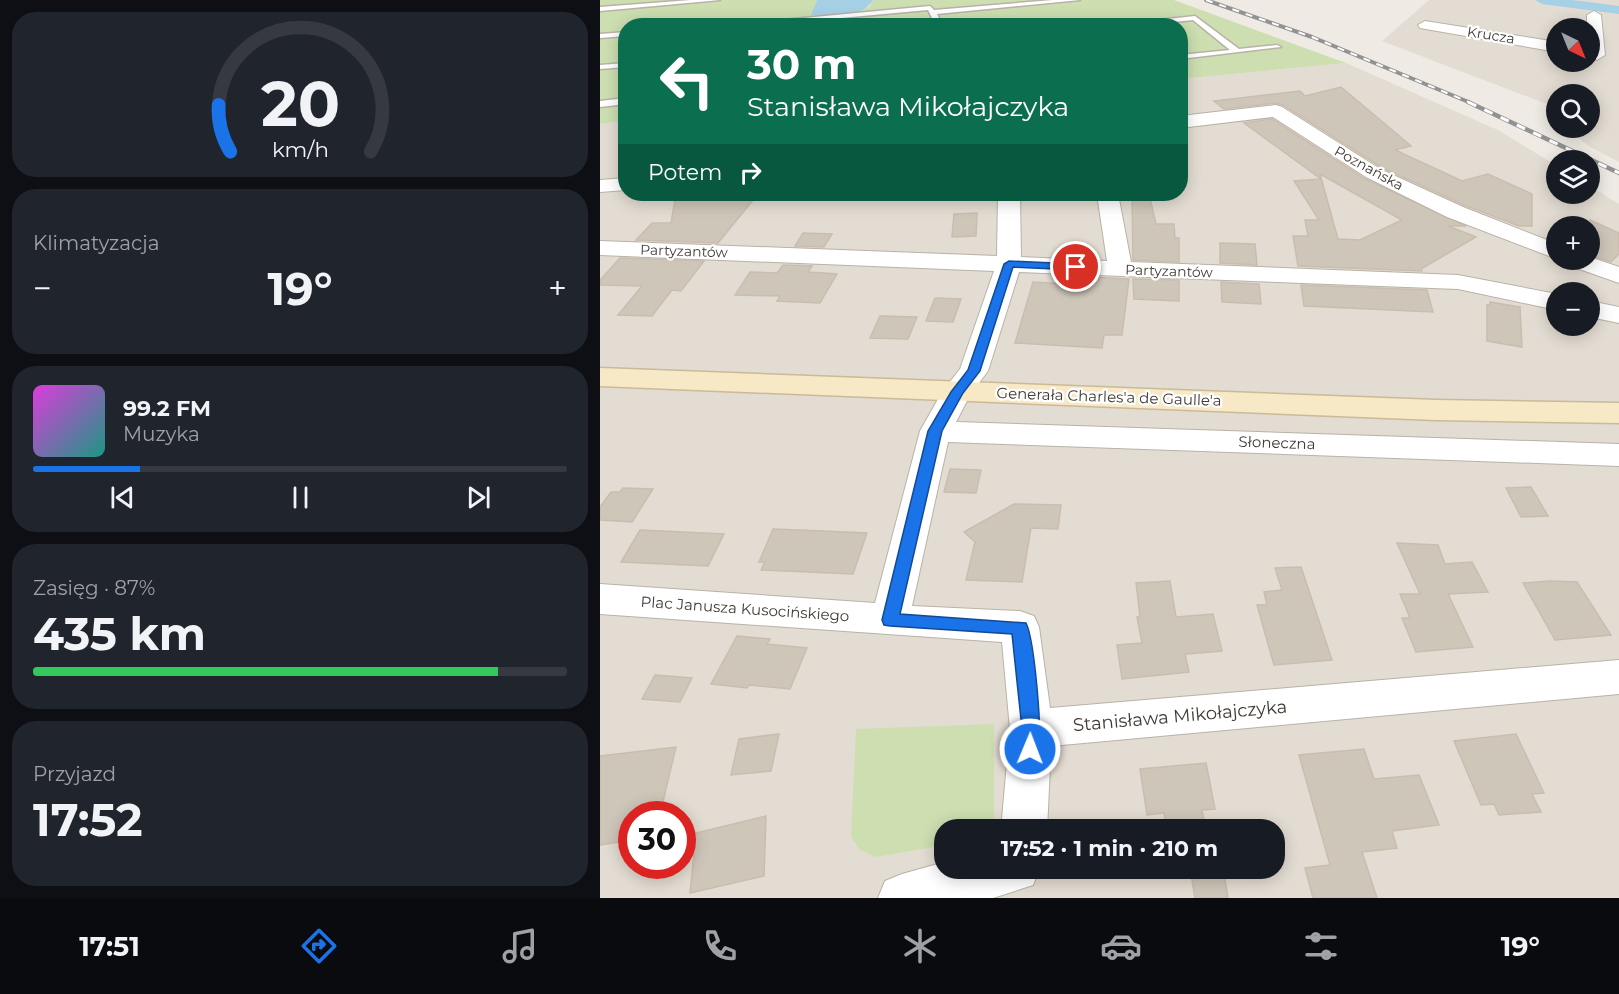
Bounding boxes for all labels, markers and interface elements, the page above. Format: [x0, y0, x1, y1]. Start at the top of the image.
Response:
north arrow [1546, 18, 1600, 72]
map controls [1546, 18, 1600, 336]
street label: Krucza [1466, 22, 1516, 48]
text: 30 m [747, 38, 856, 90]
icon: left [648, 42, 726, 120]
text: 20 [260, 66, 340, 142]
button: search [1546, 84, 1600, 138]
text: Stanisława Mikołajczyka [747, 90, 1069, 123]
text: km/h [271, 136, 329, 162]
street label: Poznańska [1331, 142, 1407, 194]
button: layers [1546, 150, 1600, 204]
icon: right [734, 156, 767, 189]
text: Potem [648, 159, 722, 186]
button: + [1546, 216, 1600, 270]
text: Klimatyzacja [33, 231, 160, 255]
street label: Partyzantów [640, 240, 729, 262]
pin [1050, 241, 1101, 292]
icon: arrive [1059, 250, 1092, 283]
street label: Partyzantów [1125, 260, 1214, 282]
text: 19° [267, 261, 333, 316]
text: − [33, 268, 52, 308]
text: + [548, 268, 567, 308]
button: − [1546, 282, 1600, 336]
street label: Generała Charles'a de Gaulle'a [996, 383, 1222, 410]
text: 99.2 FM [123, 395, 211, 422]
text: Muzyka [123, 422, 200, 446]
street label: Słoneczna [1238, 432, 1316, 453]
icon: previous [106, 481, 139, 514]
icon: pause [284, 481, 317, 514]
icon: next [462, 481, 495, 514]
text: Zasięg · 87% [33, 576, 155, 600]
street label: Plac Janusza Kusocińskiego [640, 592, 850, 625]
text: 435 km [33, 606, 206, 661]
street label: Stanisława Mikołajczyka [1072, 696, 1288, 736]
position arrow [998, 717, 1062, 781]
text: Przyjazd [33, 762, 116, 786]
text: 17:52 [33, 792, 143, 847]
speed limit sign: 30 [618, 801, 696, 879]
text: 17:52 · 1 min · 210 m [1001, 835, 1218, 862]
icon: directions [298, 925, 340, 967]
icon: music [499, 925, 541, 967]
icon: phone [699, 925, 741, 967]
icon: climate [899, 925, 941, 967]
icon: car [1100, 925, 1142, 967]
icon: filters [1300, 925, 1342, 967]
text: 17:51 [79, 930, 140, 963]
text: 19° [1501, 930, 1540, 963]

